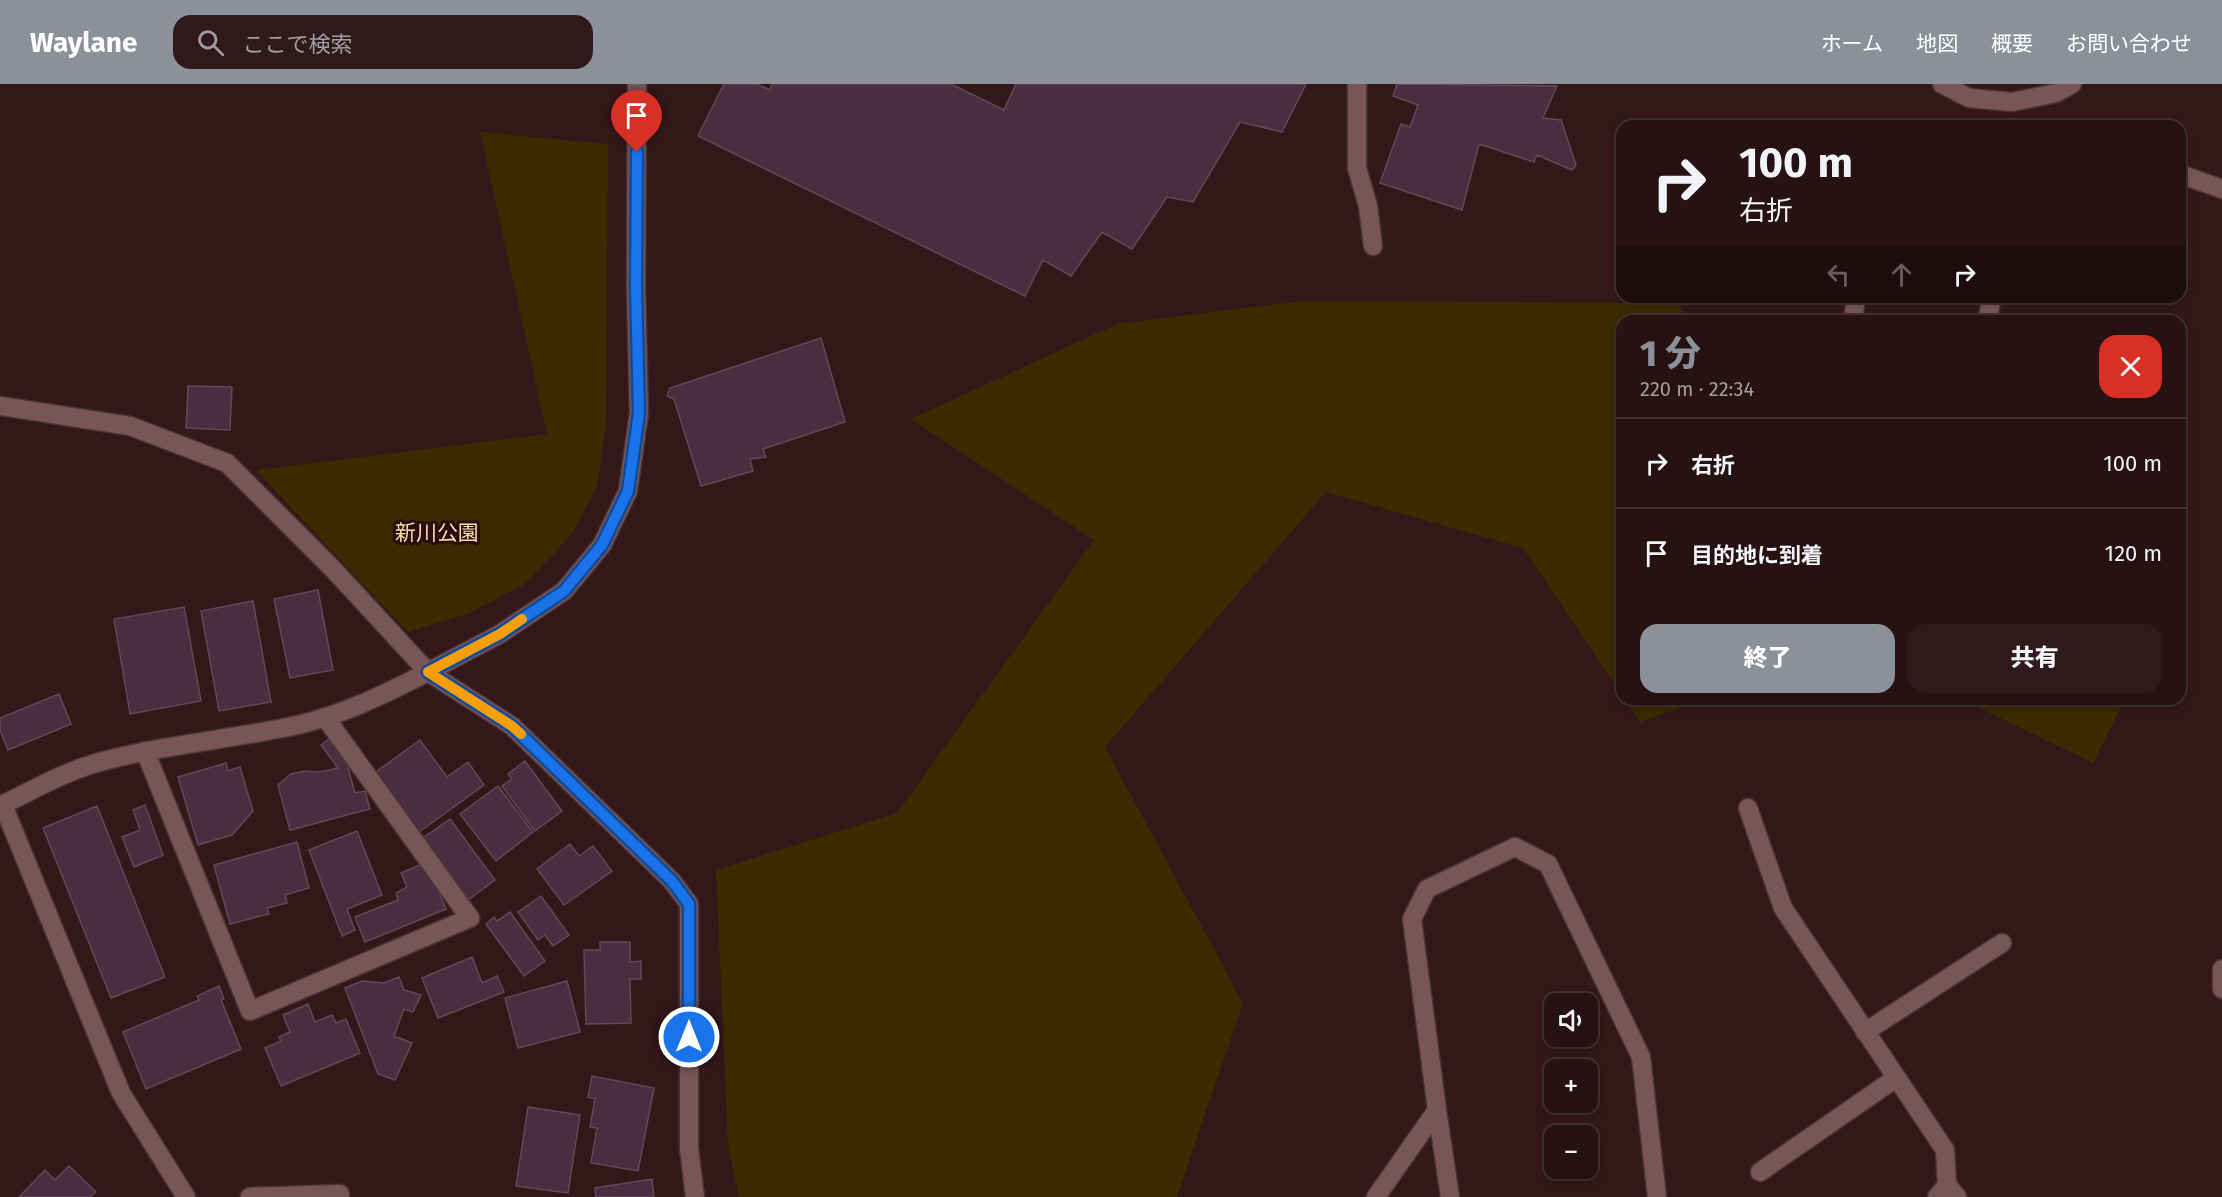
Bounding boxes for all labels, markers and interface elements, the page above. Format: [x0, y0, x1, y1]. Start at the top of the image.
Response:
search box [173, 15, 593, 69]
text: Waylane [30, 26, 137, 59]
icon: search [194, 26, 227, 59]
text: ここで検索 [242, 31, 352, 58]
text: ホーム [1821, 31, 1883, 57]
text: 地図 [1916, 31, 1958, 57]
text: 概要 [1991, 31, 2033, 57]
text: お問い合わせ [2066, 31, 2192, 57]
pin [611, 90, 662, 152]
icon: arrive [620, 99, 653, 132]
text: 100 m [1739, 138, 1853, 188]
icon: right [1640, 144, 1718, 222]
text: 右折 [1739, 195, 1793, 227]
icon: left [1822, 258, 1855, 291]
icon: ahead [1885, 258, 1918, 291]
icon: right [1948, 258, 1981, 291]
text: 1 分 [1640, 332, 1701, 376]
button: close [2099, 335, 2162, 398]
text: 220 m · 22:34 [1640, 377, 1754, 401]
icon: right [1640, 447, 1673, 480]
text: 100 m [2103, 450, 2162, 477]
text: 右折 [1691, 452, 1735, 479]
park label: 新川公園 [395, 520, 479, 546]
icon: arrive [1640, 537, 1673, 570]
text: 120 m [2105, 540, 2162, 567]
text: 目的地に到着 [1691, 542, 1823, 569]
button: 終了 [1640, 624, 1895, 693]
button: 共有 [1907, 624, 2162, 693]
map controls [1544, 993, 1598, 1179]
button: sound [1544, 993, 1598, 1047]
position arrow [657, 1005, 721, 1069]
button: + [1544, 1059, 1598, 1113]
button: − [1544, 1125, 1598, 1179]

